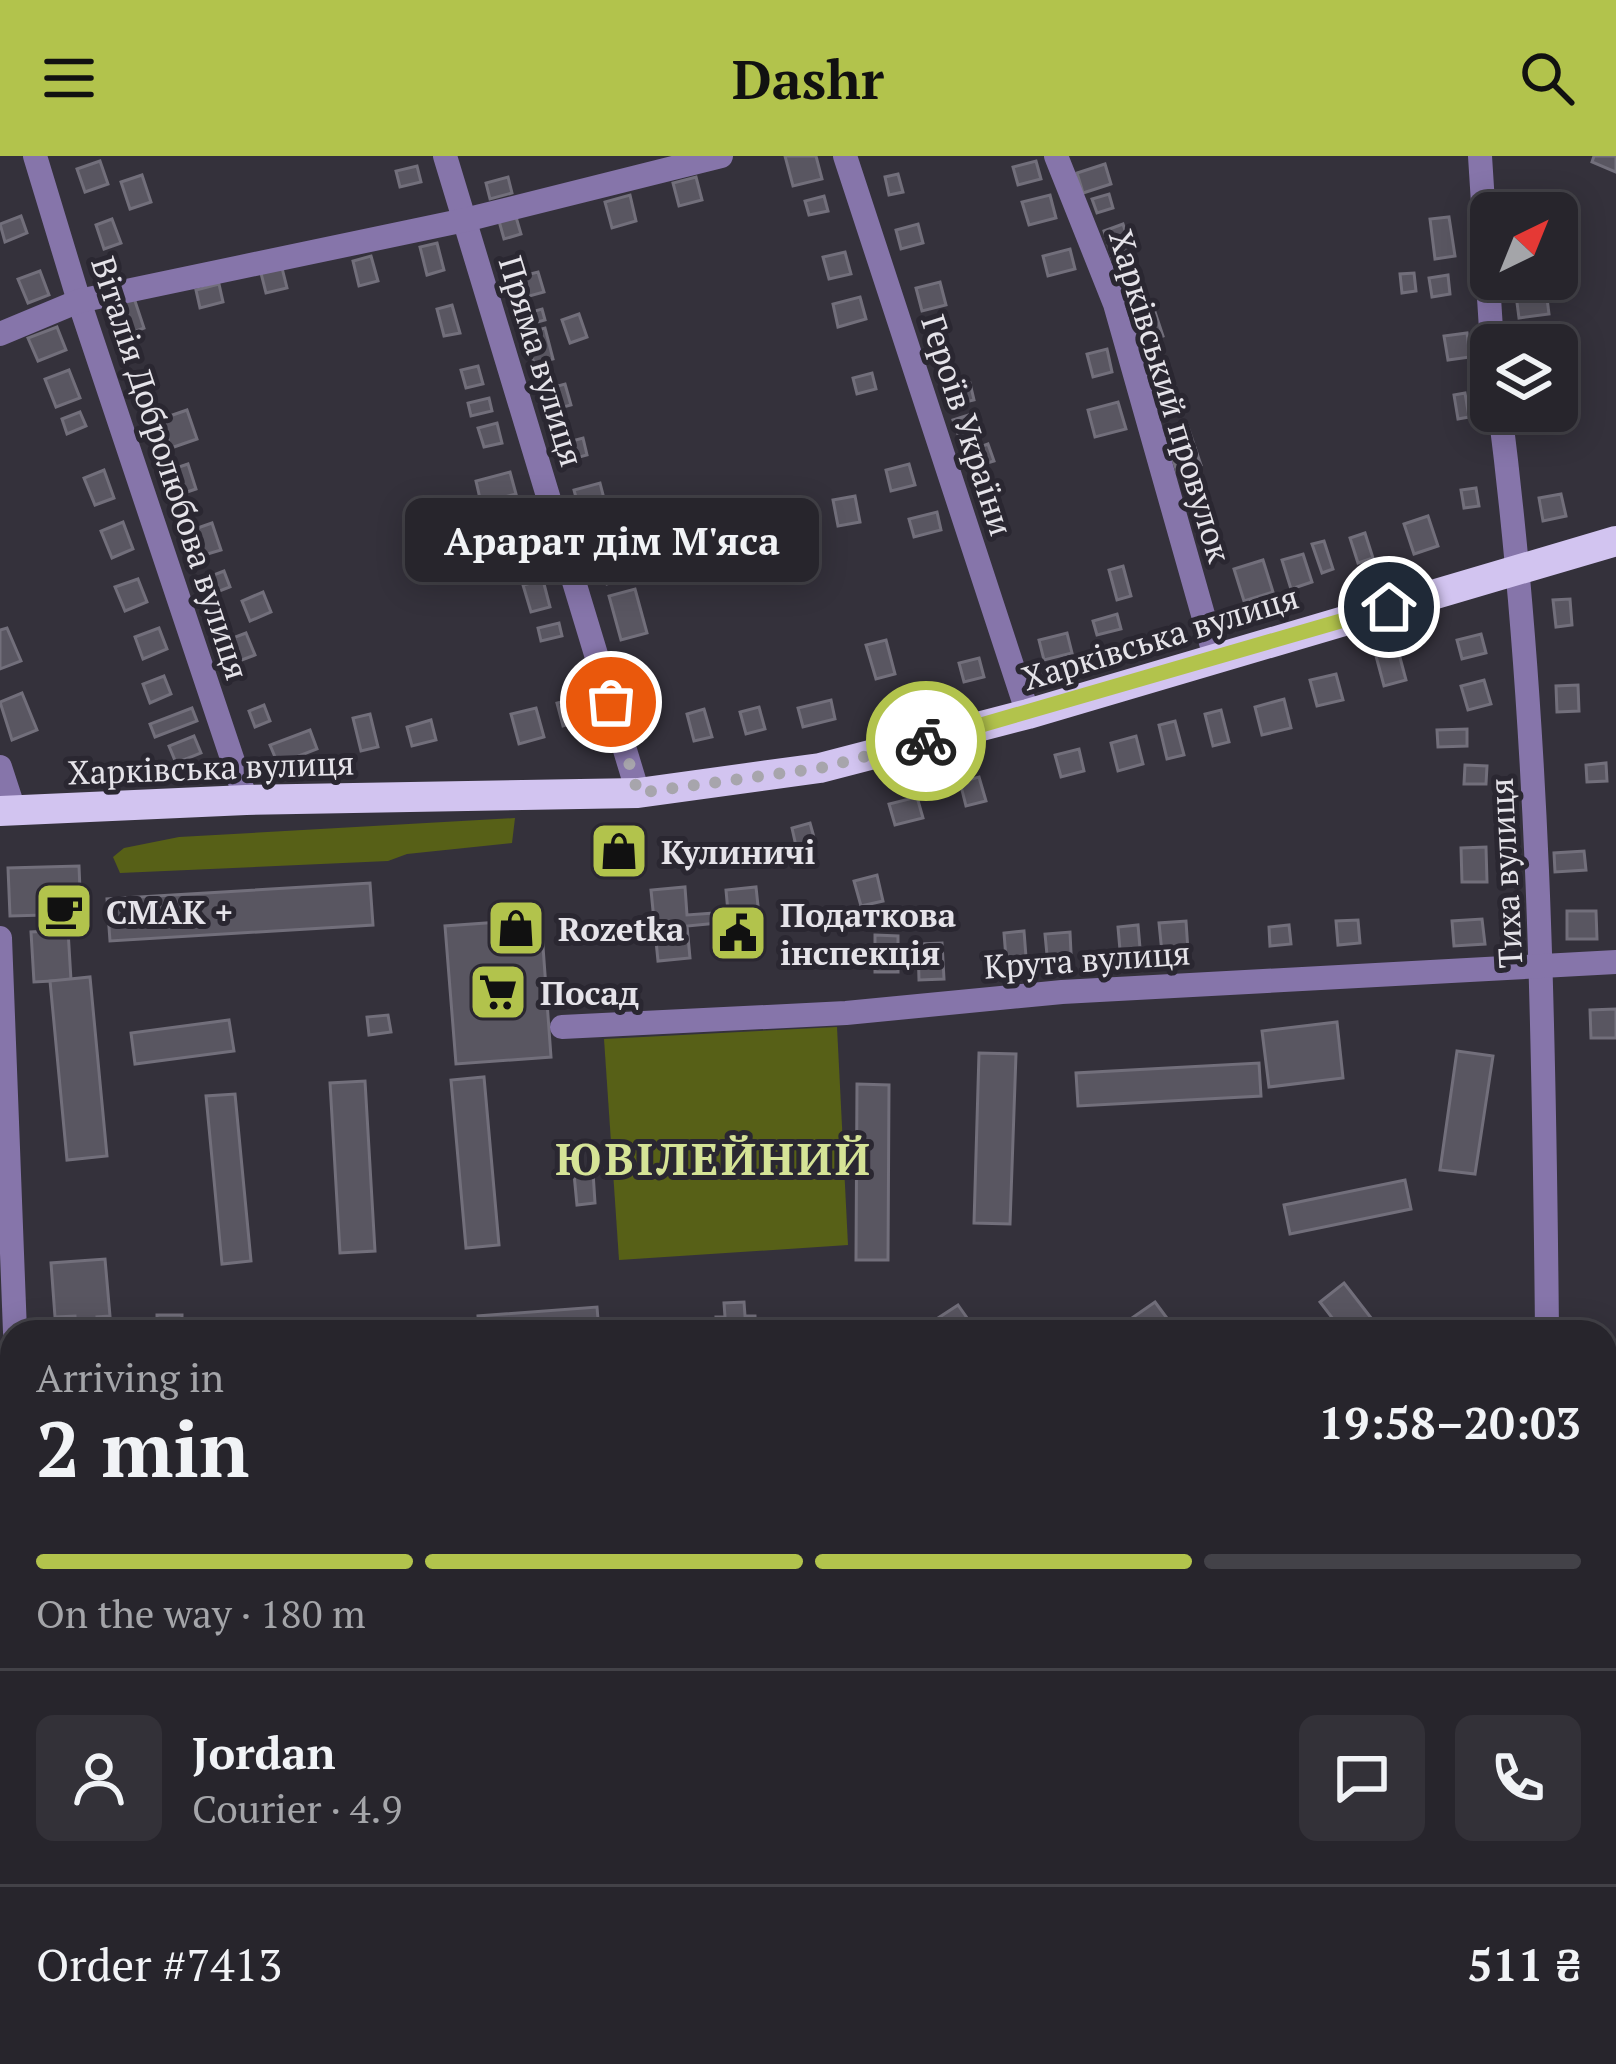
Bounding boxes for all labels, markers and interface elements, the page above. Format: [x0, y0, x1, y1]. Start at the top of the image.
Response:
text: Dashr [732, 43, 884, 114]
icon: menu [36, 45, 102, 111]
icon: search [1514, 45, 1580, 111]
north arrow [1470, 192, 1578, 300]
map controls [1470, 192, 1578, 432]
street label: Харківський провулок [1100, 225, 1242, 568]
street label: Віталія Добролюбова вулиця [82, 251, 260, 685]
street label: Пряма вулиця [490, 251, 594, 471]
street label: Героїв України [912, 309, 1024, 541]
button: layers [1470, 324, 1578, 432]
callout: Арарат дім М'яса [404, 498, 818, 582]
text: Арарат дім М'яса [444, 514, 780, 566]
pin [1338, 556, 1440, 658]
icon: home [1356, 574, 1422, 640]
street label: Харківська вулиця [1017, 575, 1303, 699]
pin [560, 651, 662, 753]
icon: bag [578, 669, 644, 735]
courier [866, 681, 986, 801]
icon: bike [893, 708, 959, 774]
street label: Харківська вулиця [67, 741, 355, 793]
street label: Тиха вулиця [1479, 777, 1531, 969]
shop icon: Кулиничі [588, 820, 650, 882]
place label: Кулиничі [661, 830, 816, 873]
cafe icon: СМАК + [33, 880, 95, 942]
place label: СМАК + [106, 890, 233, 933]
place label: Податкова інспекція [780, 893, 956, 974]
shop icon: Rozetka [485, 897, 547, 959]
public building icon: Податкова інспекція [707, 902, 769, 964]
place label: Rozetka [558, 907, 684, 950]
street label: Крута вулиця [982, 930, 1192, 988]
supermarket icon: Посад [467, 961, 529, 1023]
place label: Посад [540, 971, 639, 1014]
district label: ЮВІЛЕЙНИЙ [555, 1128, 873, 1188]
text: Arriving in [36, 1351, 224, 1403]
text: 19:58–20:03 [1319, 1392, 1581, 1452]
text: 2 min [36, 1396, 249, 1499]
text: On the way · 180 m [36, 1587, 366, 1639]
button: person [36, 1715, 162, 1841]
button: chat [1299, 1715, 1425, 1841]
button: phone [1455, 1715, 1581, 1841]
text: Jordan [192, 1722, 336, 1782]
text: Courier · 4.9 [192, 1782, 402, 1834]
text: Order #7413 [36, 1934, 282, 1994]
text: 511 ₴ [1467, 1934, 1581, 1994]

